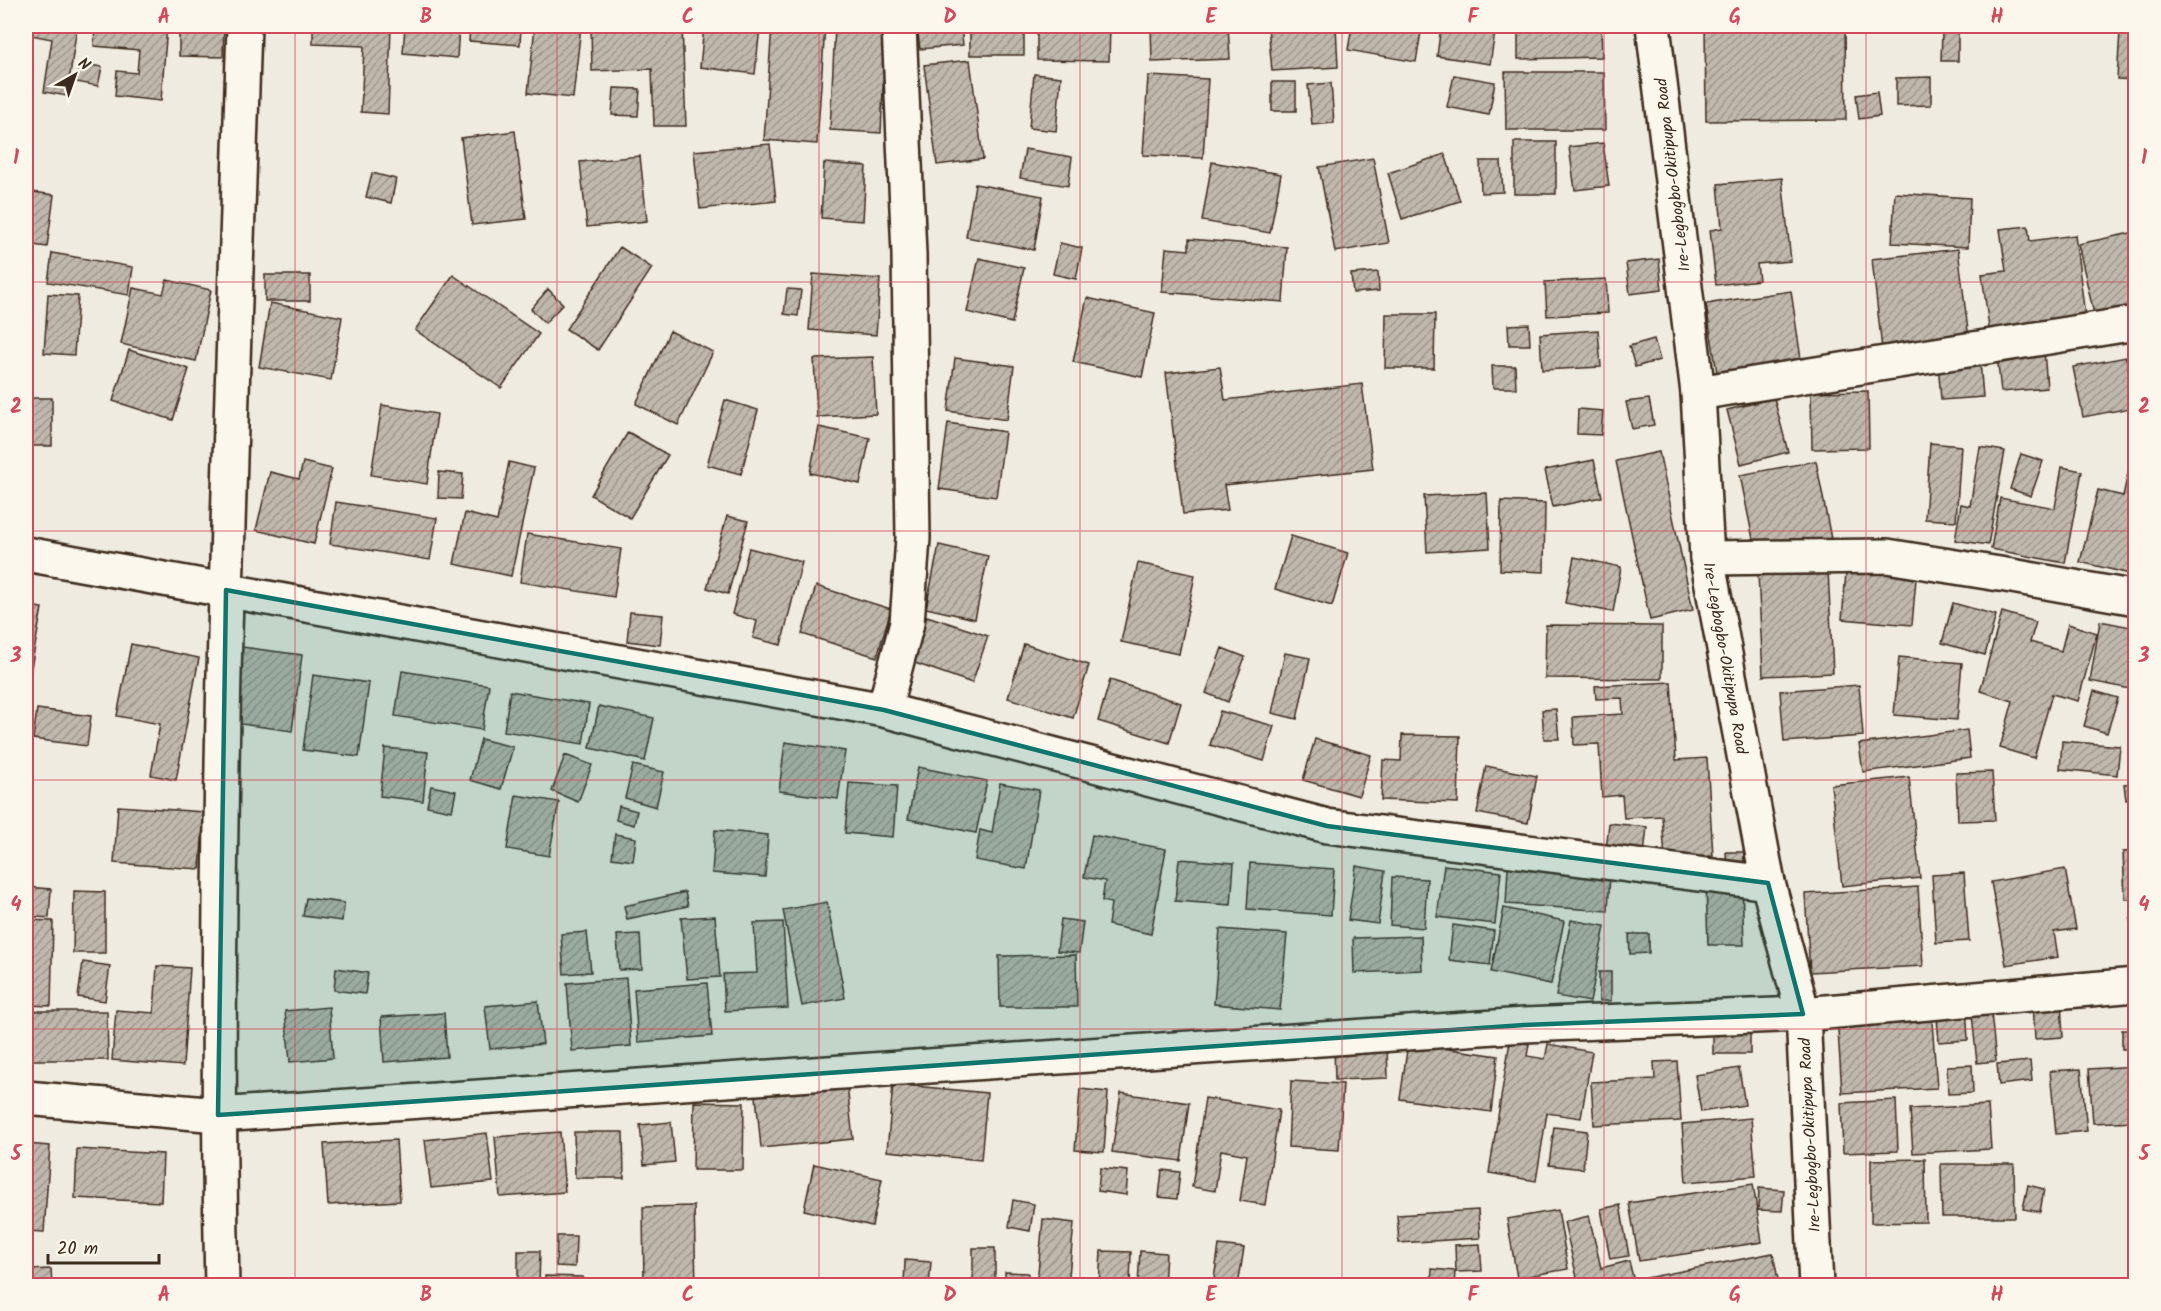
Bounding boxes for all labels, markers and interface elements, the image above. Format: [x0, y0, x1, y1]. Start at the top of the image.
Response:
text: A [158, 2, 170, 34]
text: B [420, 2, 432, 34]
text: C [682, 2, 694, 34]
text: D [943, 2, 957, 34]
text: E [1205, 2, 1217, 34]
text: F [1468, 2, 1480, 34]
text: G [1729, 2, 1741, 34]
text: H [1990, 2, 2004, 34]
north arrow [45, 45, 105, 105]
text: N [72, 52, 96, 77]
street label: Ire-Legbogbo-Okitipupa Road [1649, 76, 1698, 273]
text: 1 [13, 143, 19, 175]
text: 1 [2141, 143, 2147, 175]
text: 2 [10, 392, 22, 424]
text: 2 [2138, 392, 2150, 424]
street label: Ire-Legbogbo-Okitipupa Road [1695, 560, 1754, 757]
text: 3 [10, 641, 22, 673]
text: 3 [2138, 641, 2150, 673]
text: 4 [11, 890, 22, 922]
text: 4 [2139, 890, 2150, 922]
street label: Ire-Legbogbo-Okitipupa Road [1793, 1036, 1828, 1233]
text: 5 [10, 1139, 23, 1171]
text: 5 [2138, 1139, 2151, 1171]
scale bar [48, 1227, 159, 1265]
text: 20 m [57, 1235, 98, 1264]
text: A [158, 1280, 170, 1311]
text: B [420, 1280, 432, 1311]
text: C [682, 1280, 694, 1311]
text: D [943, 1280, 957, 1311]
text: E [1205, 1280, 1217, 1311]
text: F [1468, 1280, 1480, 1311]
text: G [1729, 1280, 1741, 1311]
text: H [1990, 1280, 2004, 1311]

